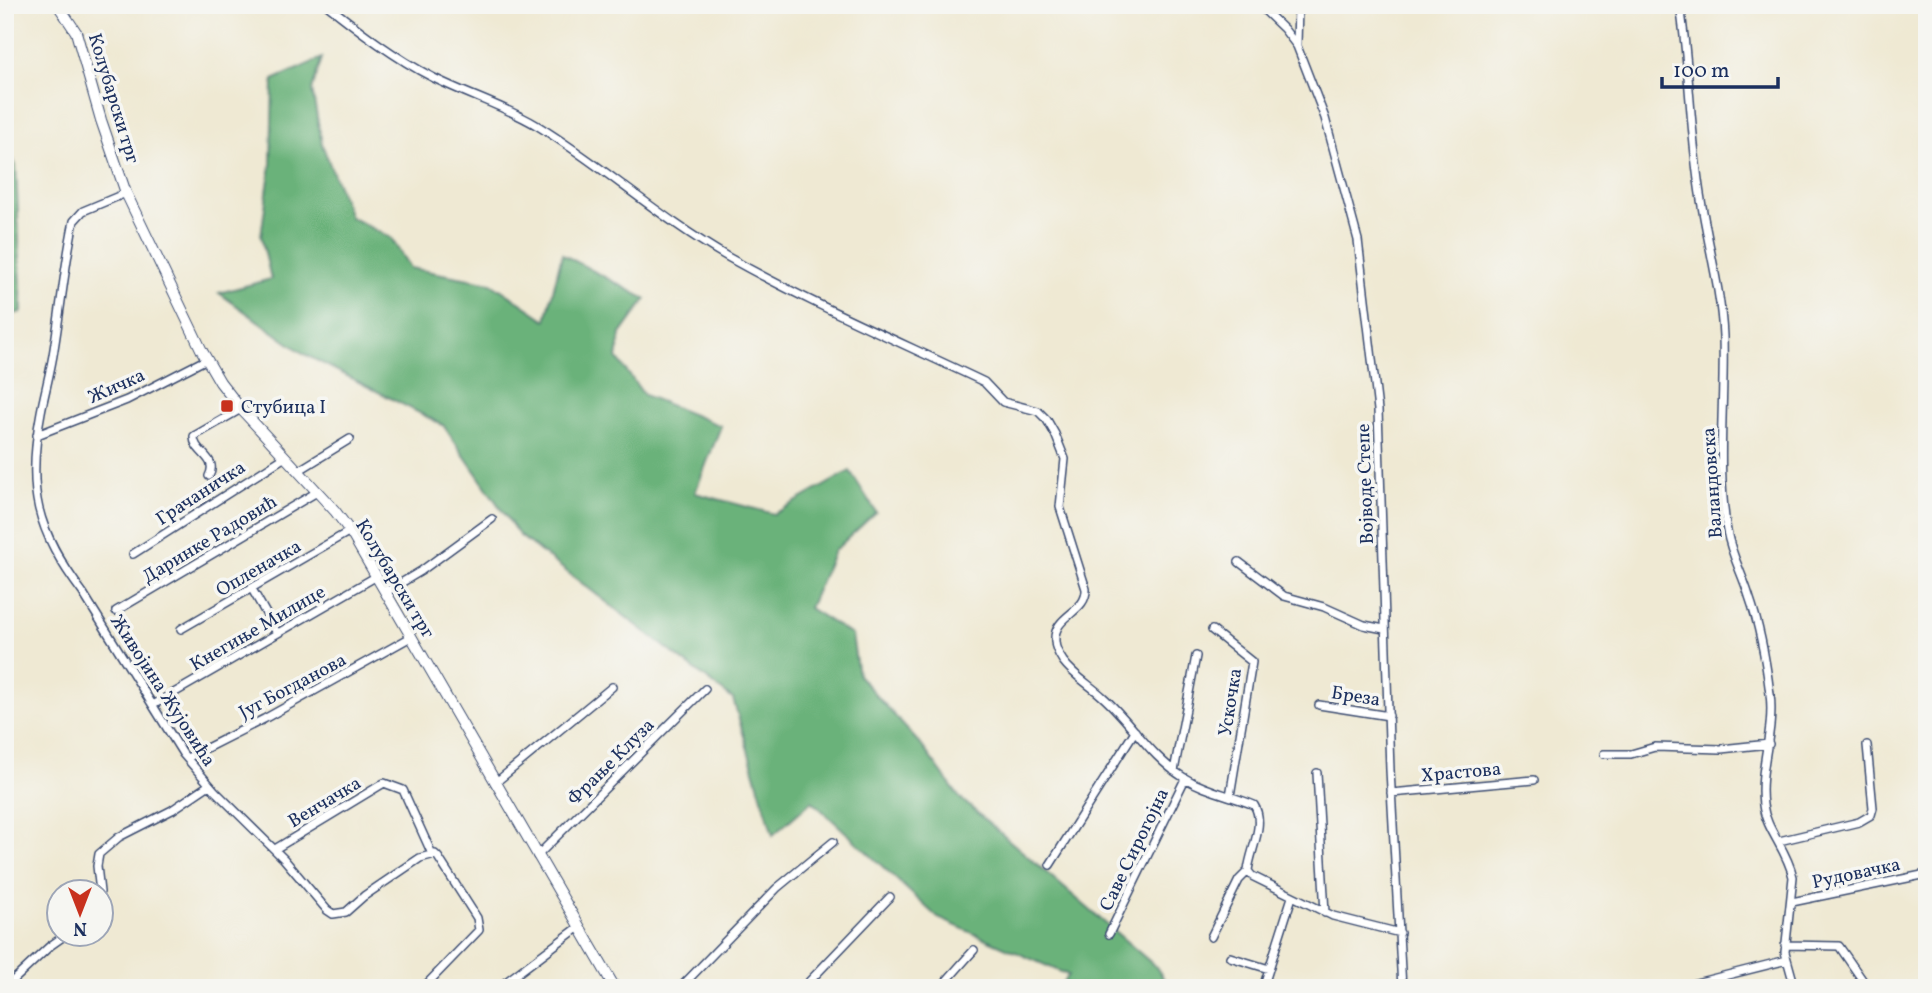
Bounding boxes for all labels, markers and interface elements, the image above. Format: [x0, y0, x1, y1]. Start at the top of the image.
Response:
street label: Колубарски трг [81, 30, 145, 167]
scale bar [1662, 46, 1778, 90]
text: 100 m [1673, 57, 1730, 86]
street label: Жичка [84, 363, 149, 411]
place label: Стубица I [241, 395, 326, 421]
marker: Стубица I [219, 398, 235, 414]
street label: Војводе Степе [1351, 423, 1381, 545]
street label: Валандовска [1696, 426, 1730, 539]
street label: Грачаничка [151, 455, 251, 532]
street label: Даринке Радовић [138, 489, 282, 590]
street label: Колубарски трг [348, 515, 440, 644]
street label: Опленачка [212, 534, 306, 604]
street label: Кнегиње Милице [186, 579, 330, 678]
street label: Живојина Жујовића [103, 610, 221, 772]
street label: Југ Богданова [234, 647, 351, 726]
street label: Ускочка [1213, 666, 1249, 738]
street label: Бреза [1329, 680, 1382, 714]
street label: Фрање Клуза [562, 713, 661, 812]
street label: Храстова [1420, 757, 1502, 789]
street label: Венчачка [284, 771, 366, 835]
street label: Саве Сирогојна [1094, 784, 1176, 916]
street label: Рудовачка [1810, 852, 1903, 896]
north arrow [46, 878, 116, 948]
text: N [73, 915, 87, 941]

